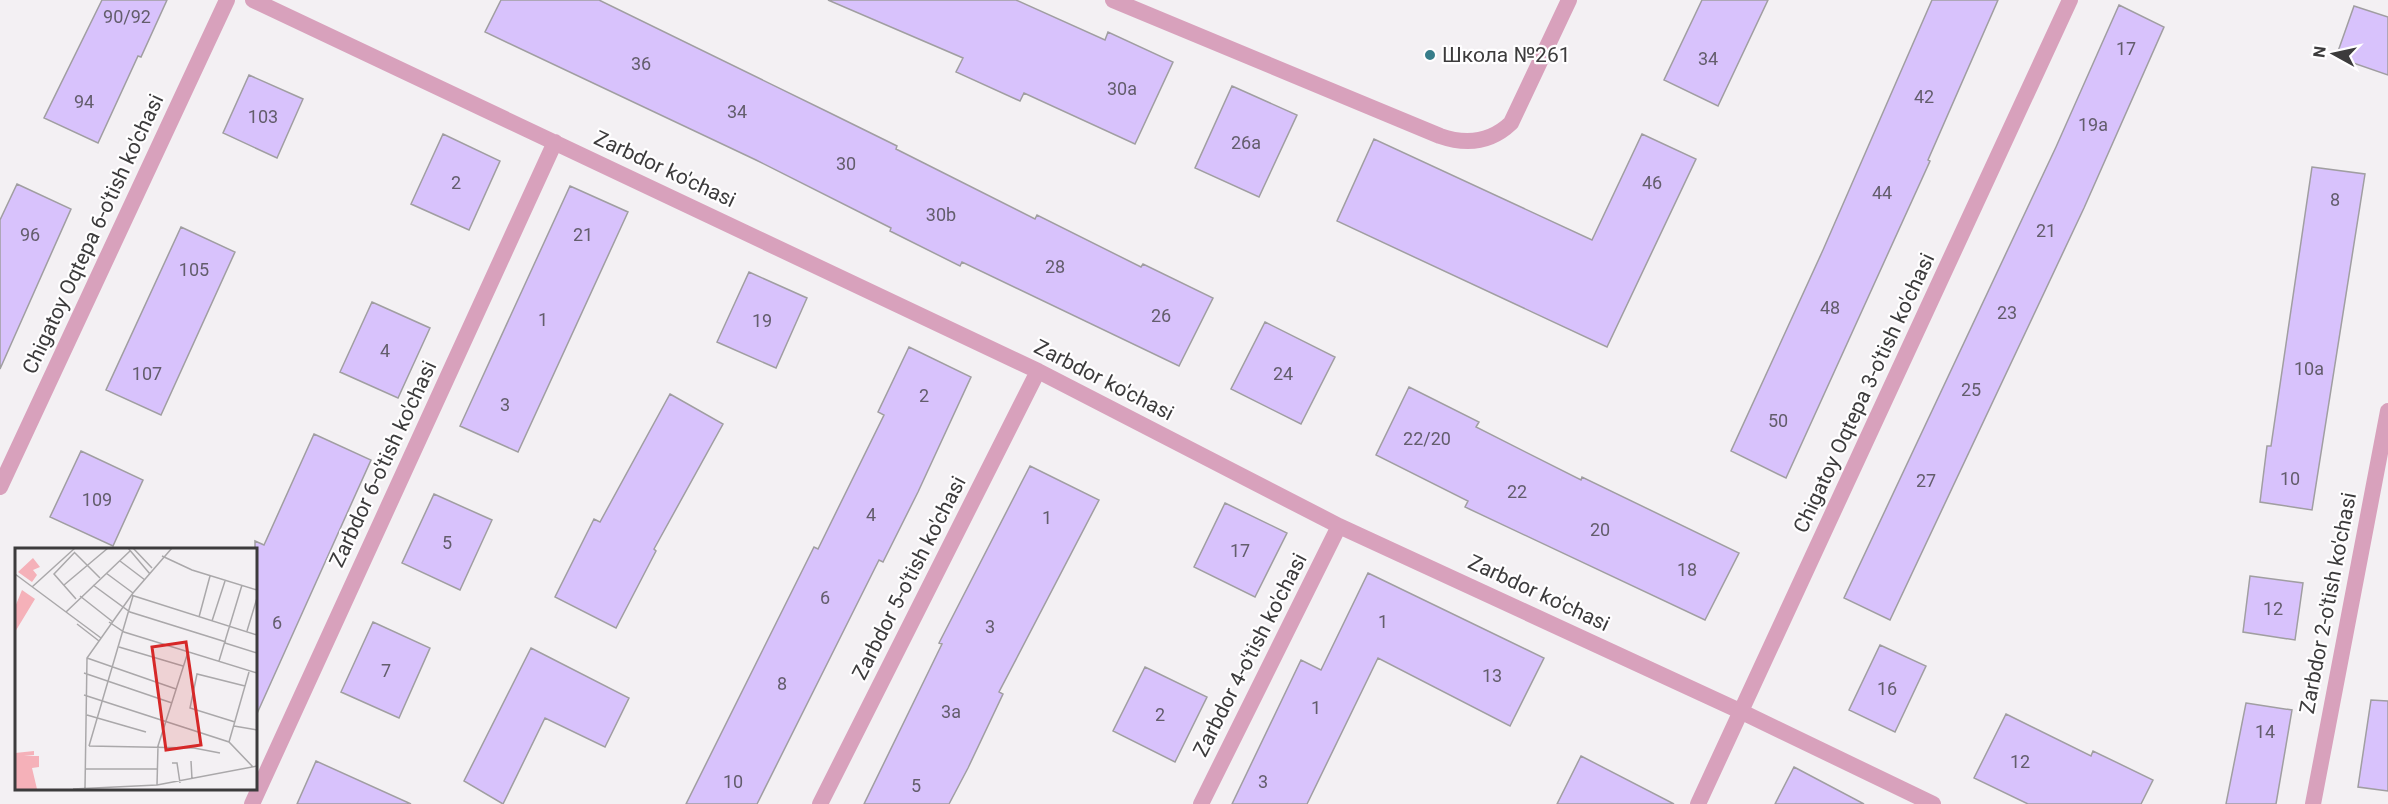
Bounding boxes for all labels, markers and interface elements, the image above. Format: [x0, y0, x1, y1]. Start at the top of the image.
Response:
house number: 90/92 [103, 6, 151, 27]
north arrow [2304, 24, 2364, 84]
house number: 17 [2116, 38, 2136, 59]
place label: Школа №261 [1442, 43, 1570, 67]
text: N [2309, 45, 2330, 59]
marker: Школа №261 [1423, 48, 1437, 62]
house number: 34 [1698, 48, 1718, 69]
house number: 36 [631, 53, 651, 74]
house number: 30a [1107, 78, 1137, 99]
house number: 42 [1914, 86, 1934, 107]
street label: Chigatoy Oqtepa 6-o'tish ko'chasi [18, 90, 168, 378]
house number: 94 [74, 91, 94, 112]
house number: 34 [727, 101, 747, 122]
house number: 103 [248, 106, 278, 127]
house number: 19a [2078, 114, 2108, 135]
street label: Zarbdor ko'chasi [590, 126, 740, 212]
house number: 26a [1231, 132, 1261, 153]
house number: 30 [836, 153, 856, 174]
house number: 2 [451, 172, 461, 193]
house number: 46 [1642, 172, 1662, 193]
house number: 44 [1872, 182, 1892, 203]
house number: 8 [2330, 189, 2340, 210]
house number: 30b [926, 204, 956, 225]
house number: 21 [2036, 220, 2056, 241]
house number: 96 [20, 224, 40, 245]
house number: 21 [573, 224, 593, 245]
street label: Chigatoy Oqtepa 3-o'tish ko'chasi [1789, 249, 1939, 537]
house number: 28 [1045, 256, 1065, 277]
house number: 105 [179, 259, 209, 280]
house number: 48 [1820, 297, 1840, 318]
house number: 23 [1997, 302, 2017, 323]
house number: 26 [1151, 305, 1171, 326]
house number: 1 [538, 309, 548, 330]
house number: 19 [752, 310, 772, 331]
street label: Zarbdor ko'chasi [1030, 335, 1178, 425]
house number: 4 [380, 340, 390, 361]
street label: Zarbdor 6-o'tish ko'chasi [325, 357, 441, 571]
house number: 10a [2294, 358, 2324, 379]
house number: 107 [132, 363, 162, 384]
house number: 24 [1273, 363, 1293, 384]
house number: 25 [1961, 379, 1981, 400]
house number: 2 [919, 385, 929, 406]
house number: 3 [500, 394, 510, 415]
house number: 50 [1768, 410, 1788, 431]
house number: 22/20 [1403, 428, 1451, 449]
house number: 10 [2280, 468, 2300, 489]
house number: 27 [1916, 470, 1936, 491]
street label: Zarbdor 5-o'tish ko'chasi [847, 472, 971, 684]
house number: 22 [1507, 481, 1527, 502]
house number: 109 [82, 489, 112, 510]
street label: Zarbdor 2-o'tish ko'chasi [2295, 490, 2361, 716]
house number: 4 [866, 504, 876, 525]
house number: 1 [1042, 507, 1052, 528]
house number: 20 [1590, 519, 1610, 540]
house number: 5 [442, 532, 452, 553]
house number: 17 [1230, 540, 1250, 561]
inset map [15, 548, 256, 789]
street label: Zarbdor 4-o'tish ko'chasi [1188, 549, 1312, 761]
street label: Zarbdor ko'chasi [1464, 550, 1614, 636]
house number: 18 [1677, 559, 1697, 580]
house number: 6 [820, 587, 830, 608]
house number: 12 [2263, 598, 2283, 619]
house number: 1 [1378, 611, 1388, 632]
house number: 6 [272, 612, 282, 633]
house number: 3 [985, 616, 995, 637]
house number: 7 [381, 660, 391, 681]
house number: 13 [1482, 665, 1502, 686]
house number: 8 [777, 673, 787, 694]
house number: 16 [1877, 678, 1897, 699]
house number: 1 [1311, 697, 1321, 718]
house number: 3a [941, 701, 961, 722]
house number: 2 [1155, 704, 1165, 725]
house number: 14 [2255, 721, 2275, 742]
house number: 12 [2010, 751, 2030, 772]
house number: 10 [723, 771, 743, 792]
house number: 3 [1258, 771, 1268, 792]
house number: 5 [911, 775, 921, 796]

